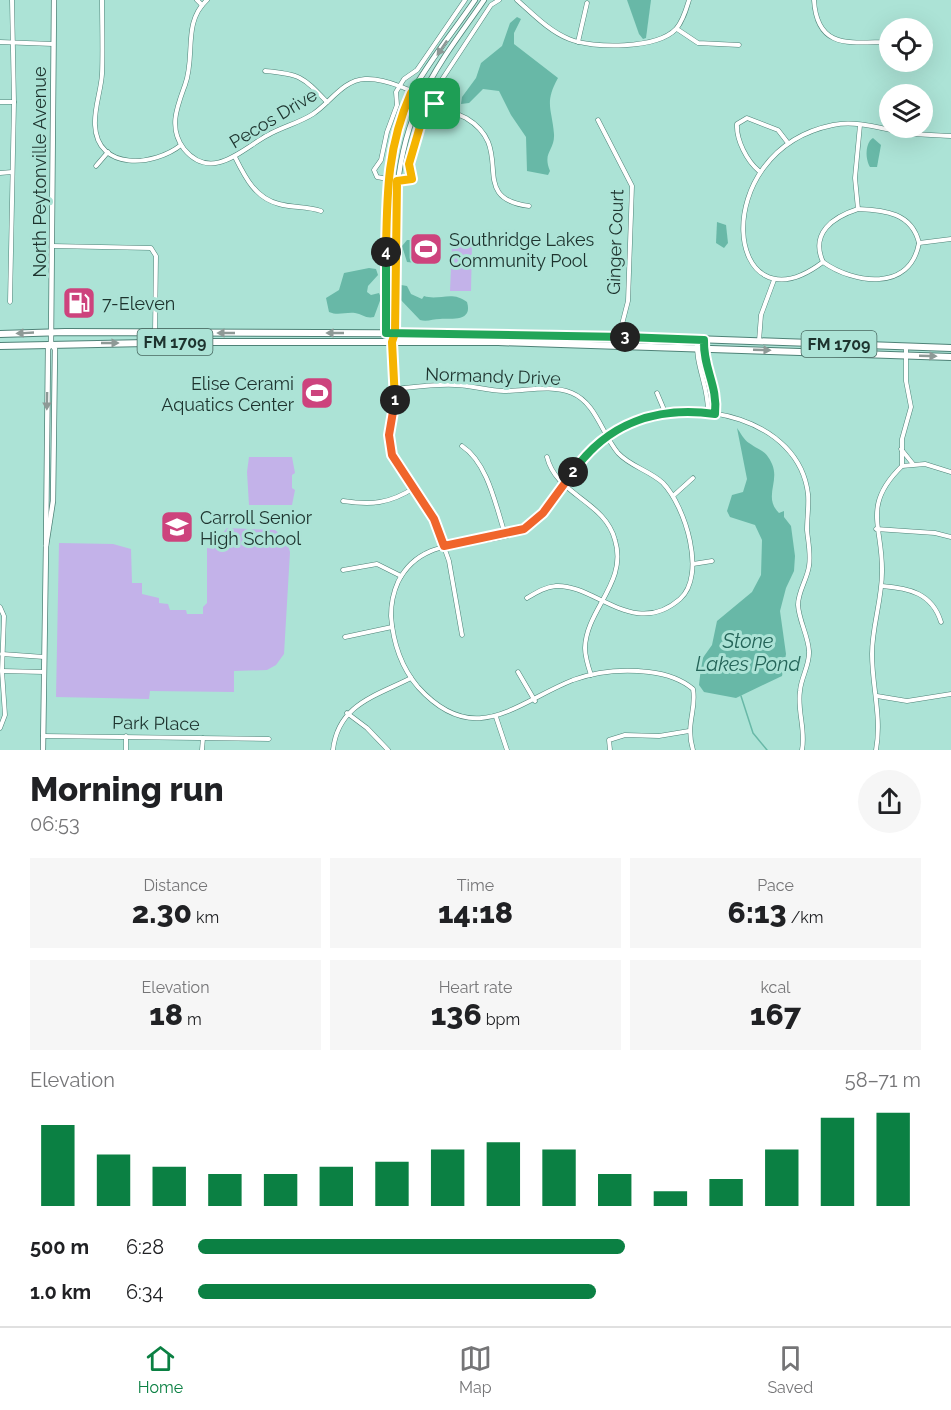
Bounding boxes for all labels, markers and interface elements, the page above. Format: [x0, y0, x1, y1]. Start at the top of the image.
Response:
map controls [879, 18, 933, 138]
button: locate [879, 18, 933, 72]
one-way arrow [436, 40, 448, 56]
street label: North Peytonville Avenue [29, 66, 50, 277]
pin [409, 78, 460, 129]
street label: Pecos Drive [225, 83, 321, 152]
button: layers [879, 84, 933, 138]
icon: arrive [418, 87, 451, 120]
street label: Ginger Court [603, 189, 627, 295]
place label: Southridge Lakes Community Pool [449, 229, 594, 271]
sports icon: Southridge Lakes Community Pool [408, 231, 444, 267]
pin: 4 [371, 237, 401, 267]
text: 4 [381, 242, 391, 261]
fuel station icon: 7-Eleven [61, 285, 97, 321]
place label: 7-Eleven [102, 293, 175, 314]
pin: 3 [610, 322, 640, 352]
text: 3 [621, 327, 629, 346]
one-way arrow [16, 328, 35, 337]
one-way arrow [216, 328, 235, 338]
one-way arrow [326, 328, 345, 338]
road number: FM 1709 [138, 329, 213, 355]
road number: FM 1709 [802, 331, 876, 357]
one-way arrow [100, 338, 119, 348]
one-way arrow [753, 346, 772, 355]
one-way arrow [919, 351, 938, 361]
street label: Normandy Drive [425, 363, 562, 389]
place label: Elise Cerami Aquatics Center [161, 373, 295, 415]
sports icon: Elise Cerami Aquatics Center [299, 375, 335, 411]
pin: 1 [380, 385, 410, 415]
text: 1 [391, 390, 399, 409]
one-way arrow [42, 392, 52, 411]
pin: 2 [558, 457, 588, 487]
text: 2 [568, 462, 578, 481]
place label: Carroll Senior High School [200, 507, 313, 549]
school or university icon: Carroll Senior High School [159, 509, 195, 545]
water label: Stone Lakes Pond [696, 629, 801, 676]
street label: Park Place [112, 712, 200, 734]
text: Morning run [30, 770, 224, 809]
button: share [858, 770, 921, 833]
text: 06:53 [30, 812, 80, 836]
text: Distance [143, 876, 208, 895]
text: Time [457, 876, 494, 895]
text: Pace [757, 876, 794, 895]
text: 2.30 [132, 895, 192, 930]
text: 14:18 [438, 895, 513, 930]
text: 6:13 [727, 895, 787, 930]
text: km [192, 908, 219, 927]
text: /km [787, 908, 824, 927]
text: Elevation [142, 978, 209, 997]
text: Heart rate [439, 978, 512, 997]
text: kcal [761, 978, 790, 997]
text: 18 [149, 997, 183, 1032]
text: 136 [431, 997, 482, 1032]
text: 167 [750, 997, 801, 1032]
text: m [183, 1010, 202, 1029]
text: bpm [482, 1010, 520, 1029]
text: Elevation [30, 1068, 115, 1092]
text: 58–71 m [845, 1068, 921, 1092]
text: 500 m [30, 1235, 89, 1259]
text: 6:28 [126, 1235, 164, 1259]
text: 1.0 km [30, 1280, 91, 1304]
text: 6:34 [126, 1280, 163, 1304]
tab: Home [138, 1342, 183, 1397]
tab: Map [459, 1342, 492, 1397]
tab: Saved [767, 1342, 813, 1397]

